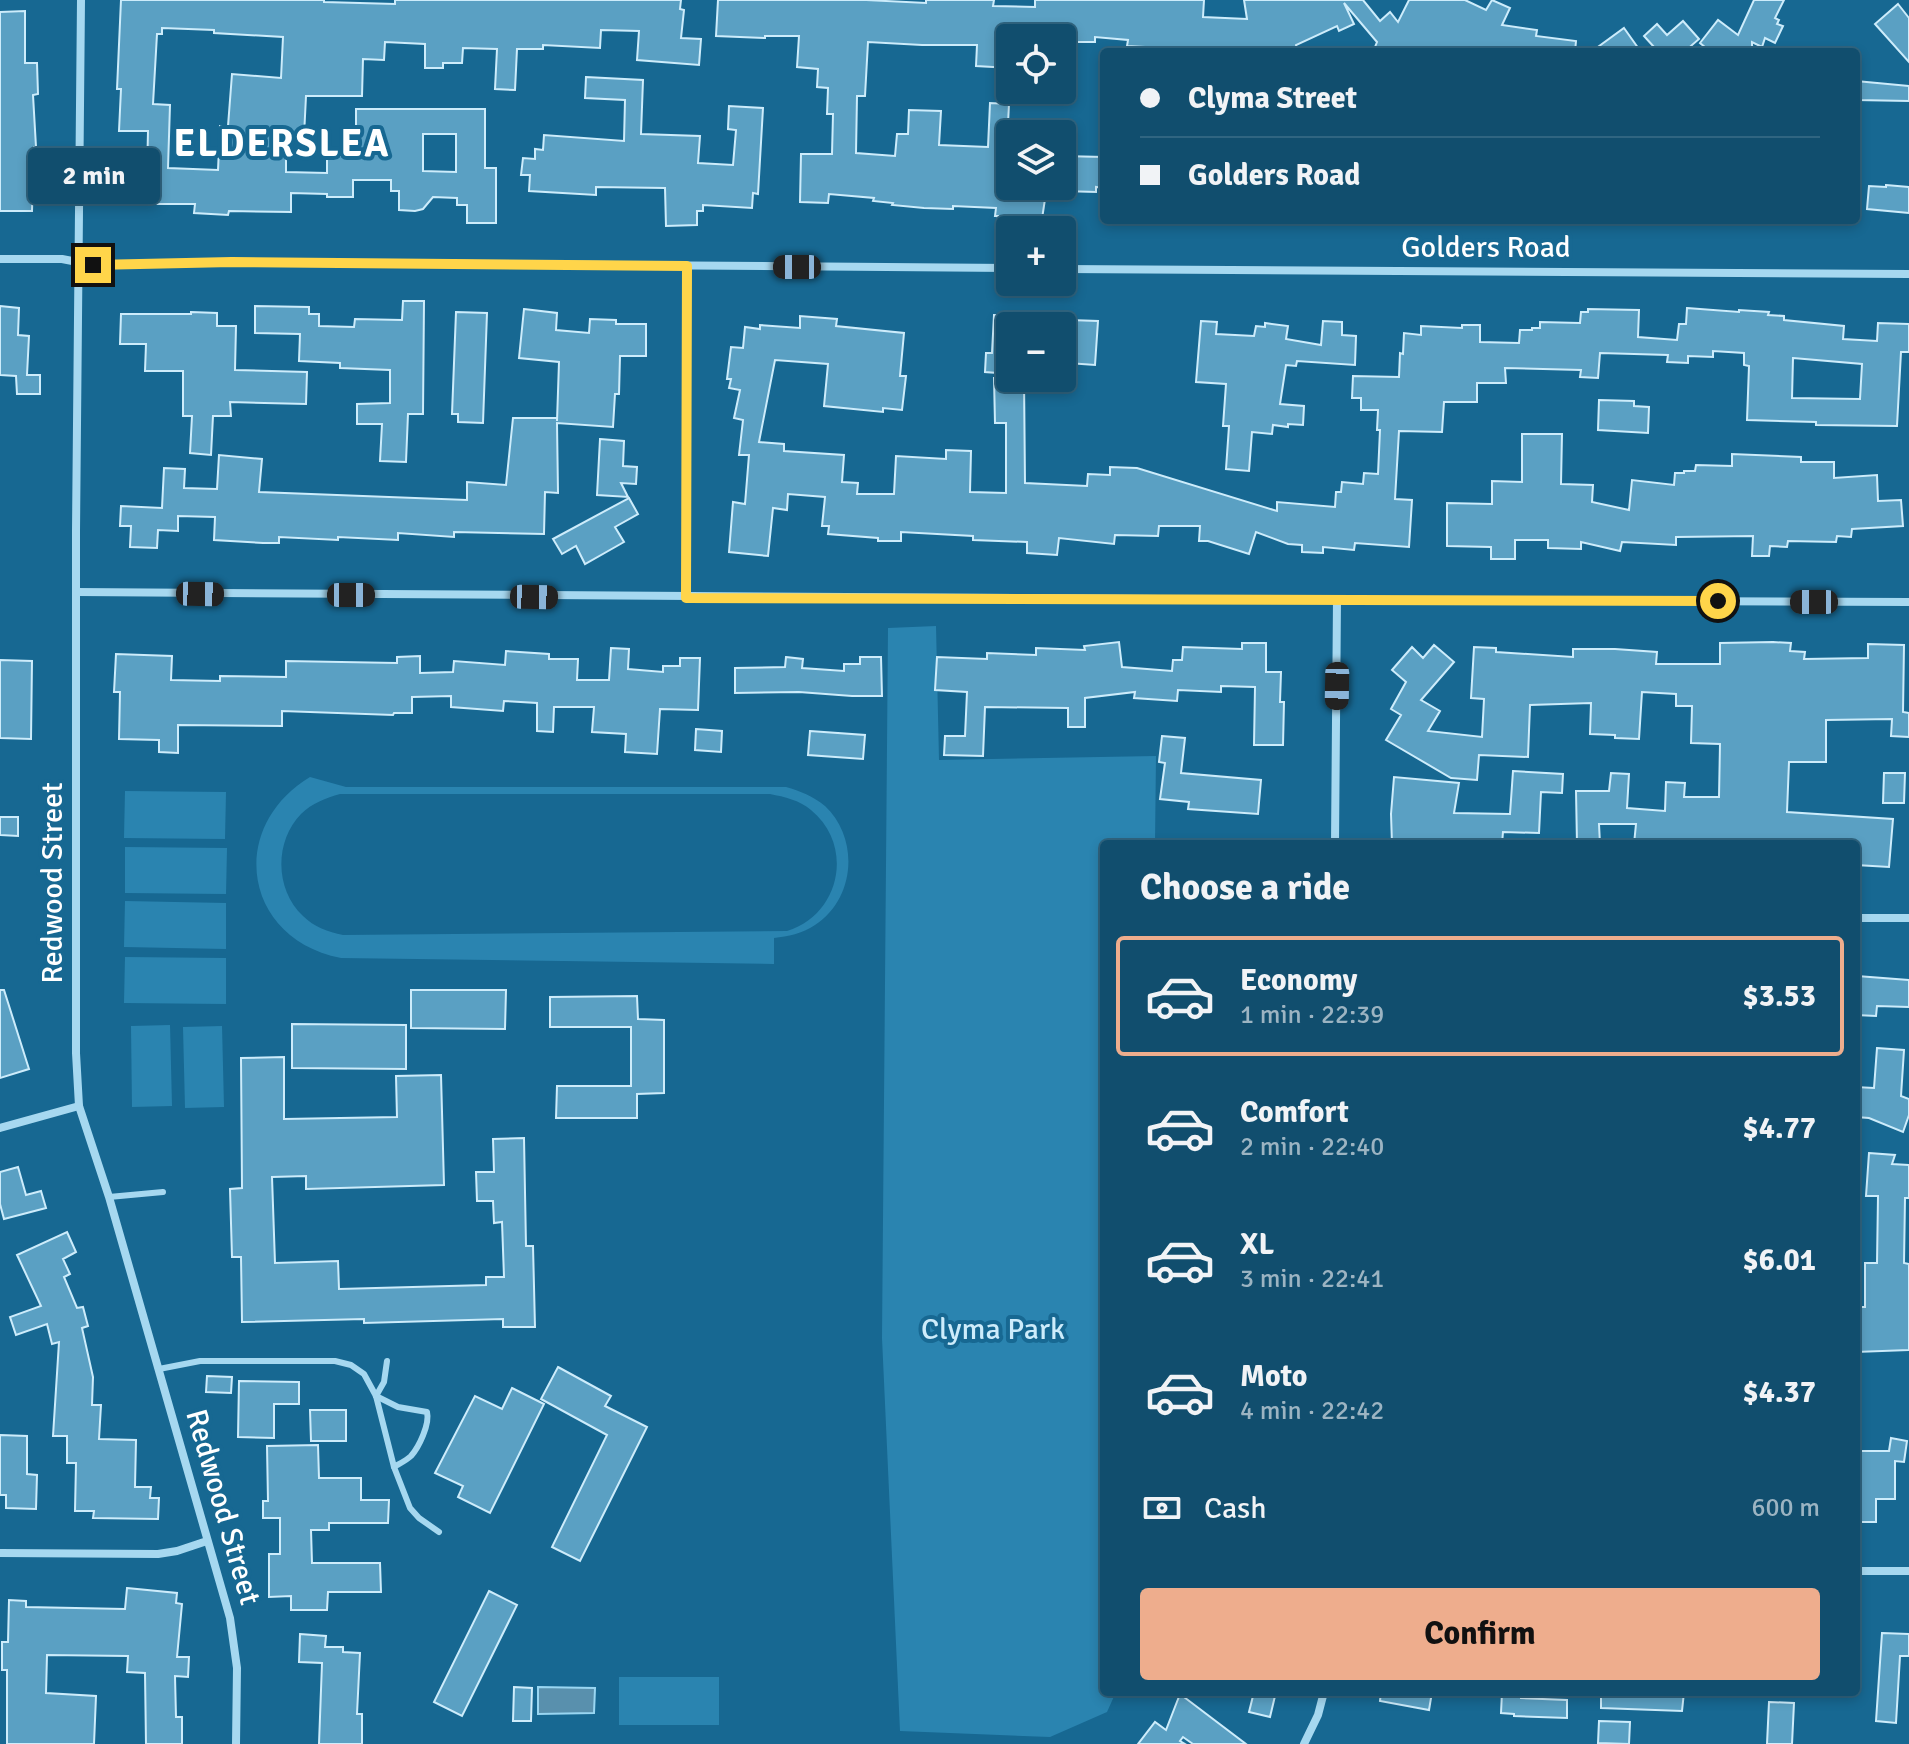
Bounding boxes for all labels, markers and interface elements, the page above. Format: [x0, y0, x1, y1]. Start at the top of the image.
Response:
map controls [996, 24, 1076, 392]
button: locate [996, 24, 1076, 104]
text: Clyma Street [1188, 80, 1357, 117]
district label: ELDERSLEA [173, 120, 391, 167]
button: layers [996, 120, 1076, 200]
callout: 2 min [27, 149, 159, 205]
text: Golders Road [1188, 157, 1360, 194]
text: 2 min [63, 160, 125, 192]
button: + [996, 216, 1076, 296]
street label: Golders Road [1401, 229, 1571, 266]
route end [75, 247, 111, 283]
car [773, 255, 821, 279]
button: − [996, 312, 1076, 392]
car [176, 582, 224, 606]
car [327, 583, 375, 607]
route start [1700, 583, 1736, 619]
car [510, 585, 558, 609]
car [1790, 590, 1838, 614]
car [1325, 662, 1349, 710]
street label: Redwood Street [34, 782, 71, 984]
text: Choose a ride [1140, 865, 1350, 910]
icon: car [1144, 960, 1216, 1032]
text: Economy [1240, 962, 1357, 999]
text: $3.53 [1743, 978, 1816, 1015]
text: 1 min · 22:39 [1240, 999, 1384, 1031]
icon: car [1144, 1092, 1216, 1164]
text: Comfort [1240, 1094, 1349, 1131]
text: $4.77 [1743, 1110, 1816, 1147]
text: 2 min · 22:40 [1240, 1131, 1384, 1163]
icon: car [1144, 1224, 1216, 1296]
text: XL [1240, 1226, 1274, 1263]
text: $6.01 [1743, 1242, 1816, 1279]
text: 3 min · 22:41 [1240, 1263, 1384, 1295]
park label: Clyma Park [921, 1311, 1065, 1348]
icon: car [1144, 1356, 1216, 1428]
text: Moto [1240, 1358, 1307, 1395]
text: $4.37 [1743, 1374, 1816, 1411]
text: 4 min · 22:42 [1240, 1395, 1384, 1427]
street label: Redwood Street [177, 1405, 269, 1609]
icon: cash [1140, 1486, 1184, 1530]
text: Cash [1204, 1490, 1267, 1527]
text: 600 m [1751, 1492, 1820, 1524]
button: Confirm [1140, 1588, 1820, 1680]

